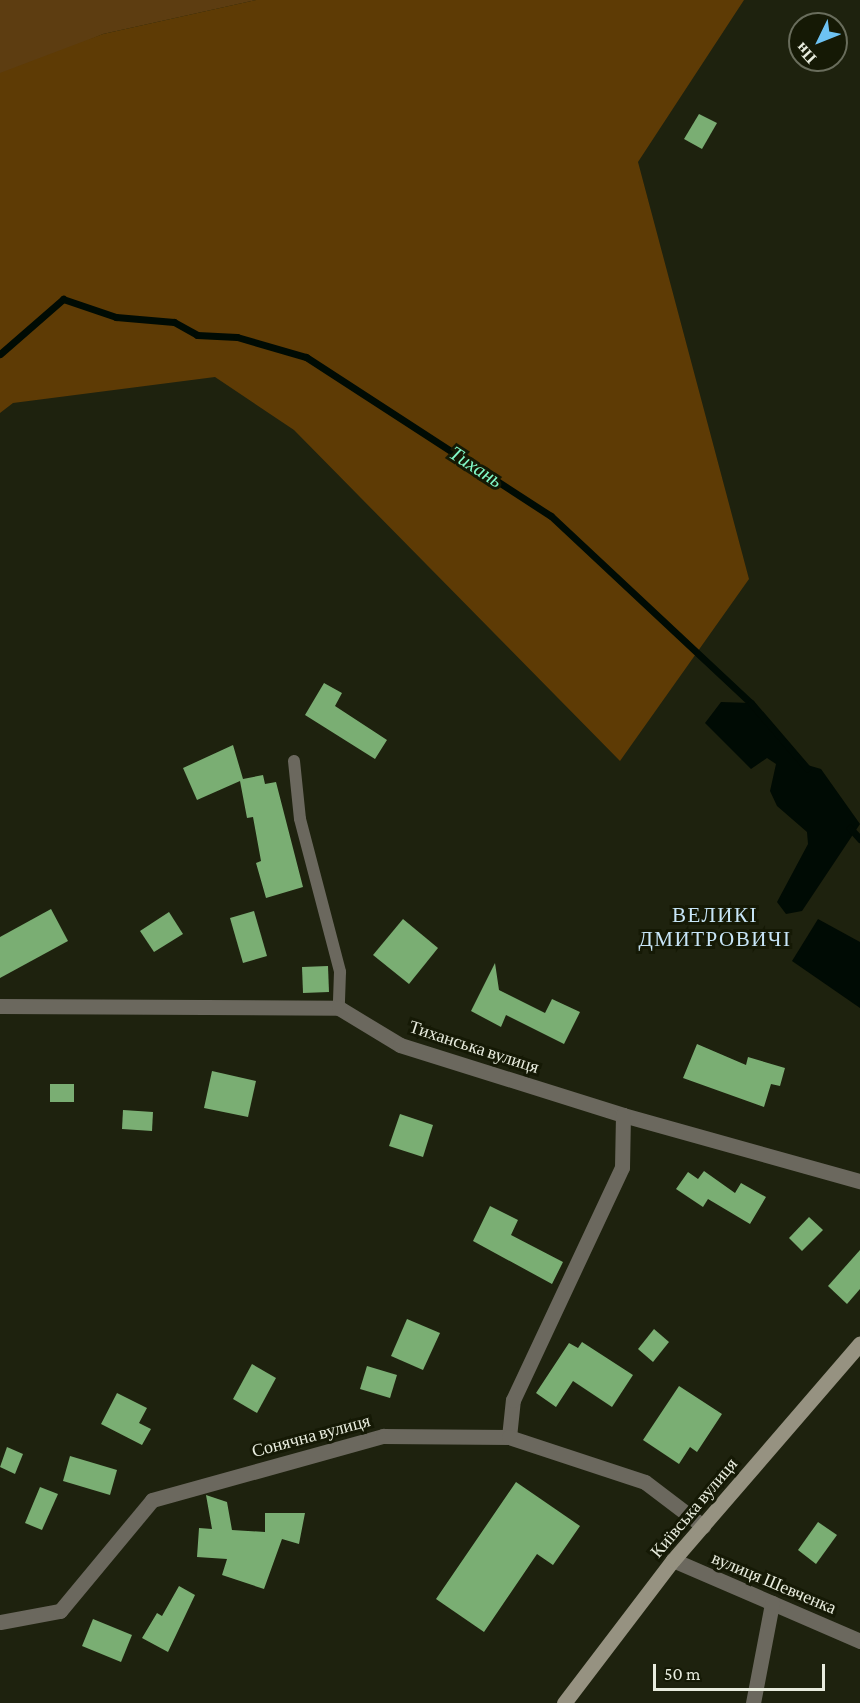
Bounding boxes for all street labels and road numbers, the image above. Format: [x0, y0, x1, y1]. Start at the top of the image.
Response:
street label: Тиханська вулиця [406, 1016, 542, 1078]
street label: Сонячна вулиця [249, 1410, 373, 1462]
street label: Київська вулиця [646, 1454, 742, 1562]
street label: вулиця Шевченка [709, 1547, 839, 1619]

